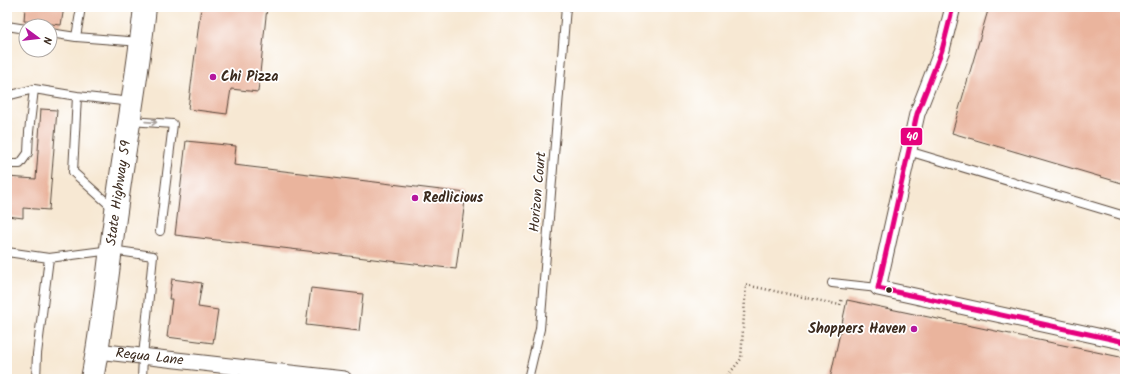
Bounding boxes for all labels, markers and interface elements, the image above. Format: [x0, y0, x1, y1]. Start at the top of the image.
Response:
north arrow [18, 18, 58, 58]
text: N [37, 35, 56, 46]
place label: Chi Pizza [221, 66, 278, 88]
marker: Chi Pizza [208, 72, 218, 82]
one-way arrow [144, 119, 157, 126]
line badge: 40 [900, 127, 923, 146]
text: 40 [906, 128, 918, 146]
street label: State Highway 59 [100, 139, 137, 247]
street label: Horizon Court [524, 150, 553, 233]
place label: Redlicious [423, 187, 484, 209]
marker: Redlicious [410, 193, 420, 203]
unlabelled marker [884, 285, 894, 295]
place label: Shoppers Haven [808, 318, 906, 340]
marker: Shoppers Haven [909, 324, 919, 334]
street label: Requa Lane [115, 342, 185, 372]

